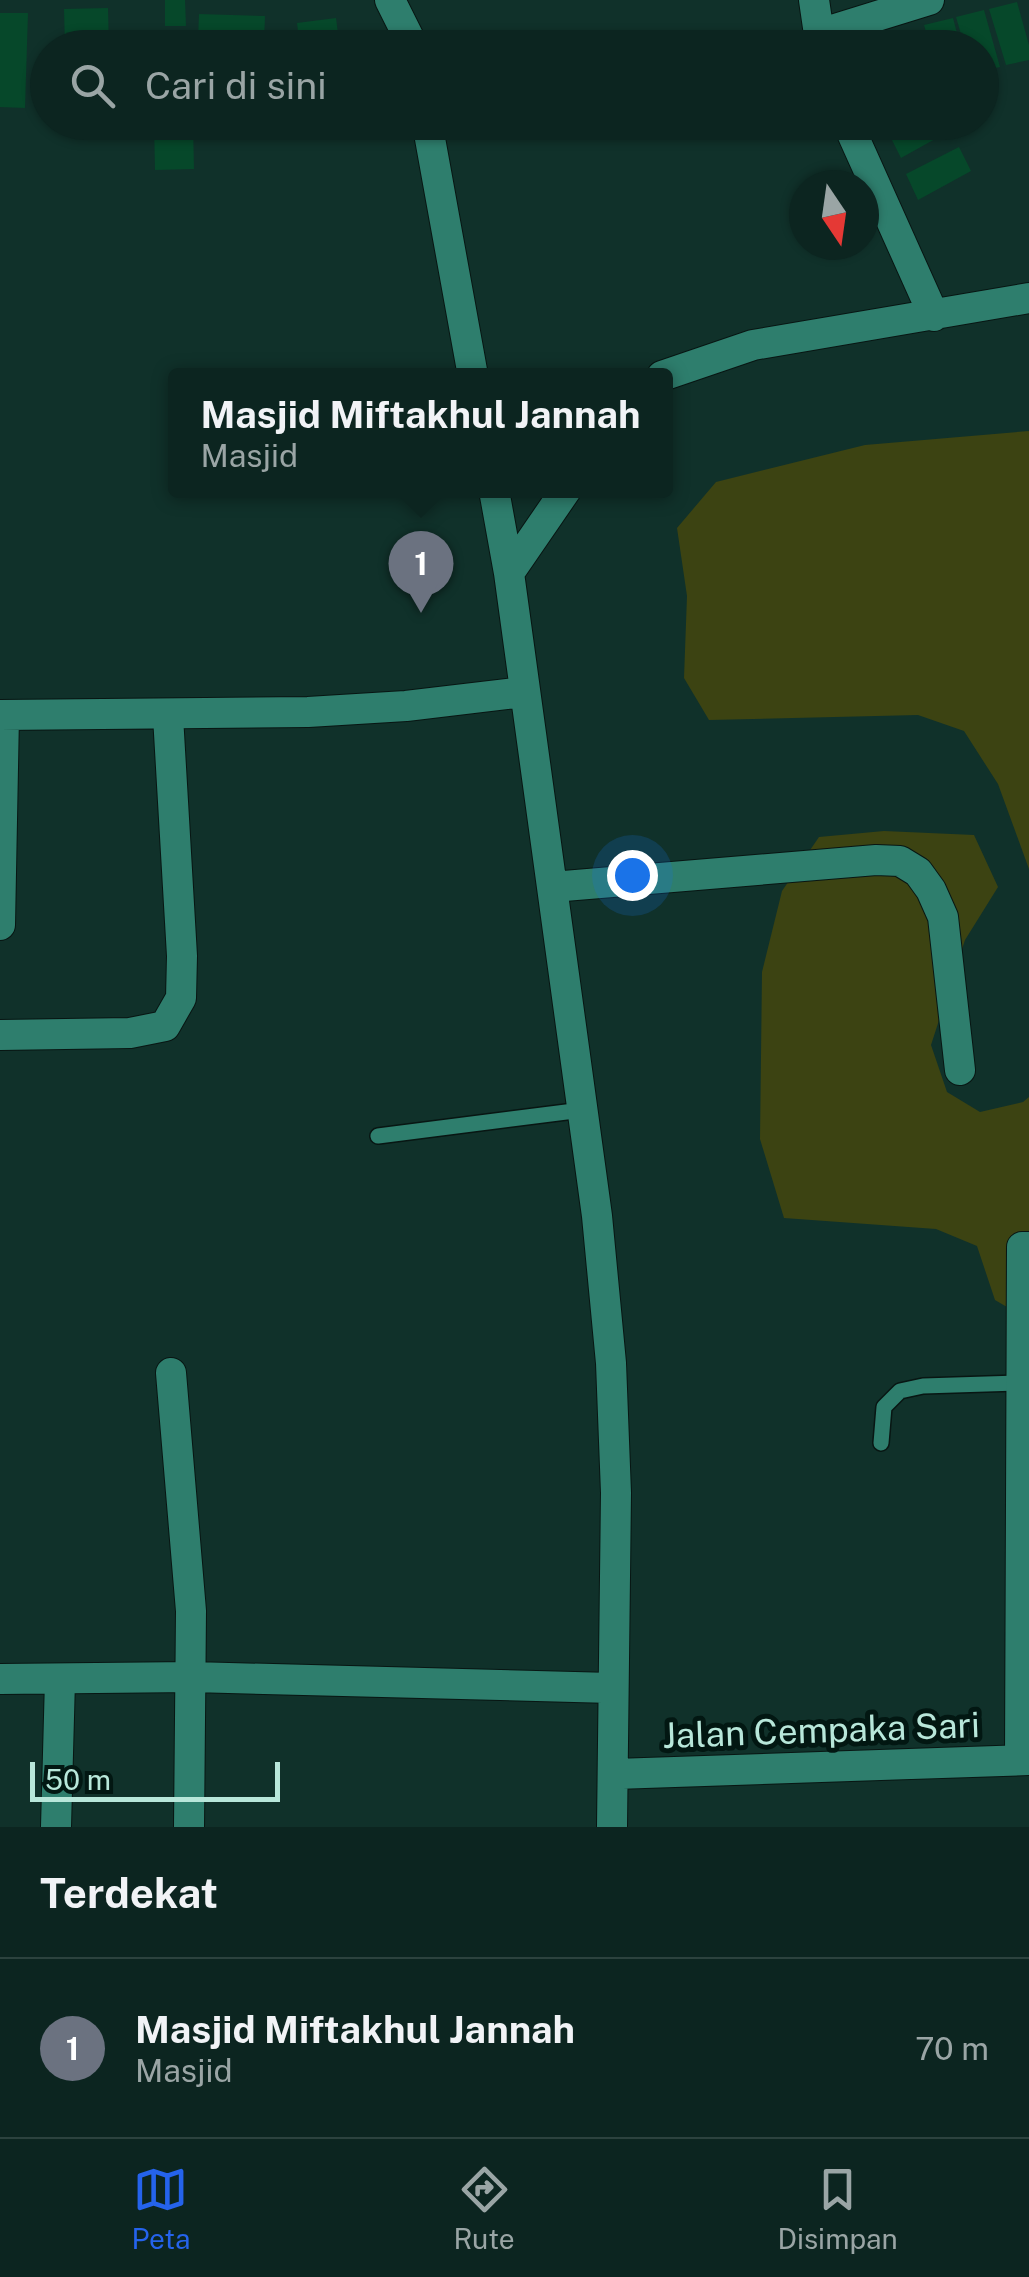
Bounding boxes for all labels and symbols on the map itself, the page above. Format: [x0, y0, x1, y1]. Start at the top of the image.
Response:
north arrow [789, 170, 879, 260]
pin: 1 [388, 530, 454, 613]
your location [607, 850, 658, 901]
street label: Jalan Cempaka Sari [662, 1704, 980, 1756]
scale bar [30, 1757, 280, 1802]

